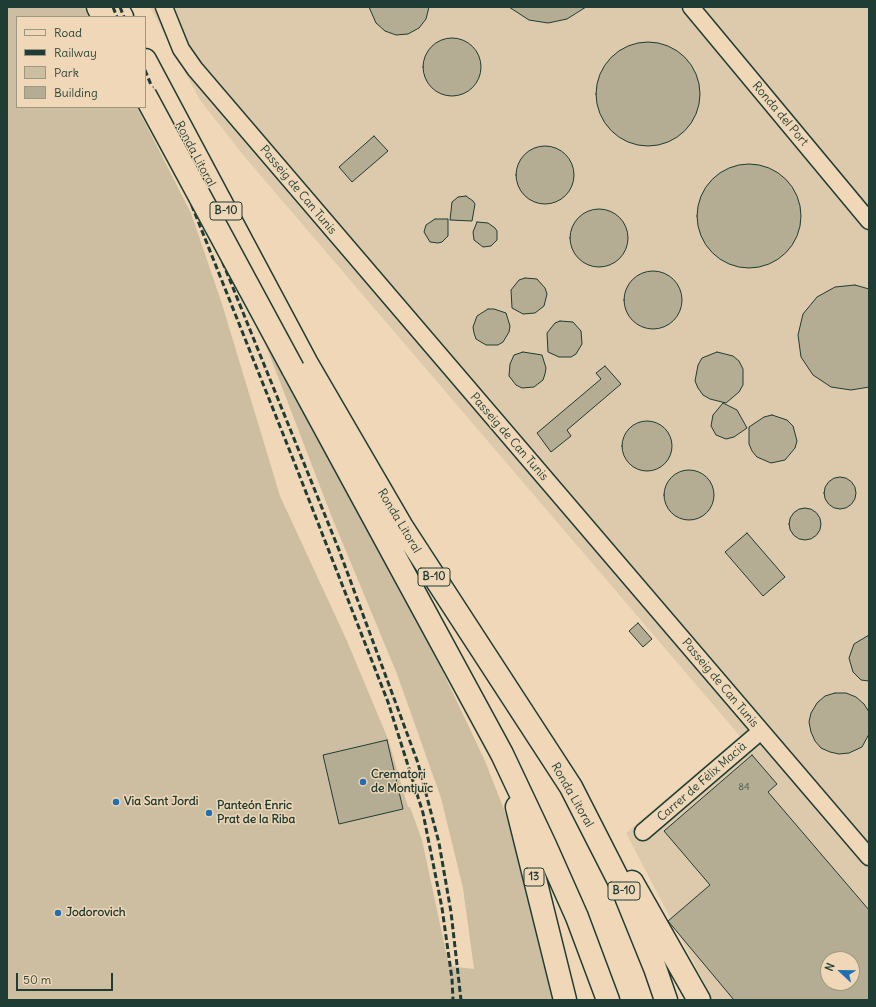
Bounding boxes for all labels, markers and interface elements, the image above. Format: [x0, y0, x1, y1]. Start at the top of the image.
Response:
legend [16, 16, 146, 108]
text: Road [54, 25, 82, 40]
text: Railway [54, 45, 97, 60]
text: Park [54, 65, 79, 80]
street label: Ronda del Port [749, 79, 811, 149]
text: Building [54, 85, 98, 100]
street label: Ronda Litoral [172, 119, 218, 189]
street label: Passeig de Can Tunis [257, 143, 339, 237]
road number: B-10 [210, 202, 242, 220]
street label: Passeig de Can Tunis [467, 390, 551, 484]
street label: Ronda Litoral [374, 486, 424, 556]
road number: B-10 [418, 568, 450, 586]
street label: Passeig de Can Tunis [679, 636, 761, 730]
street label: Carrer de Félix Macià [654, 739, 750, 825]
street label: Ronda Litoral [548, 760, 596, 830]
place label: Crematori de Montjuïc [371, 768, 433, 796]
marker: Crematori de Montjuïc [358, 777, 368, 787]
house number: 84 [738, 781, 750, 793]
place label: Via Sant Jordi [124, 795, 198, 809]
marker: Via Sant Jordi [111, 797, 121, 807]
place label: Panteón Enric Prat de la Riba [217, 799, 295, 827]
marker: Panteón Enric Prat de la Riba [204, 808, 214, 818]
road number: 13 [524, 868, 544, 886]
road number: B-10 [608, 882, 640, 900]
place label: Jodorovich [66, 906, 126, 920]
marker: Jodorovich [53, 908, 63, 918]
north arrow [820, 951, 860, 991]
text: N [822, 961, 838, 973]
scale bar [18, 965, 115, 991]
text: 50 m [23, 972, 51, 987]

